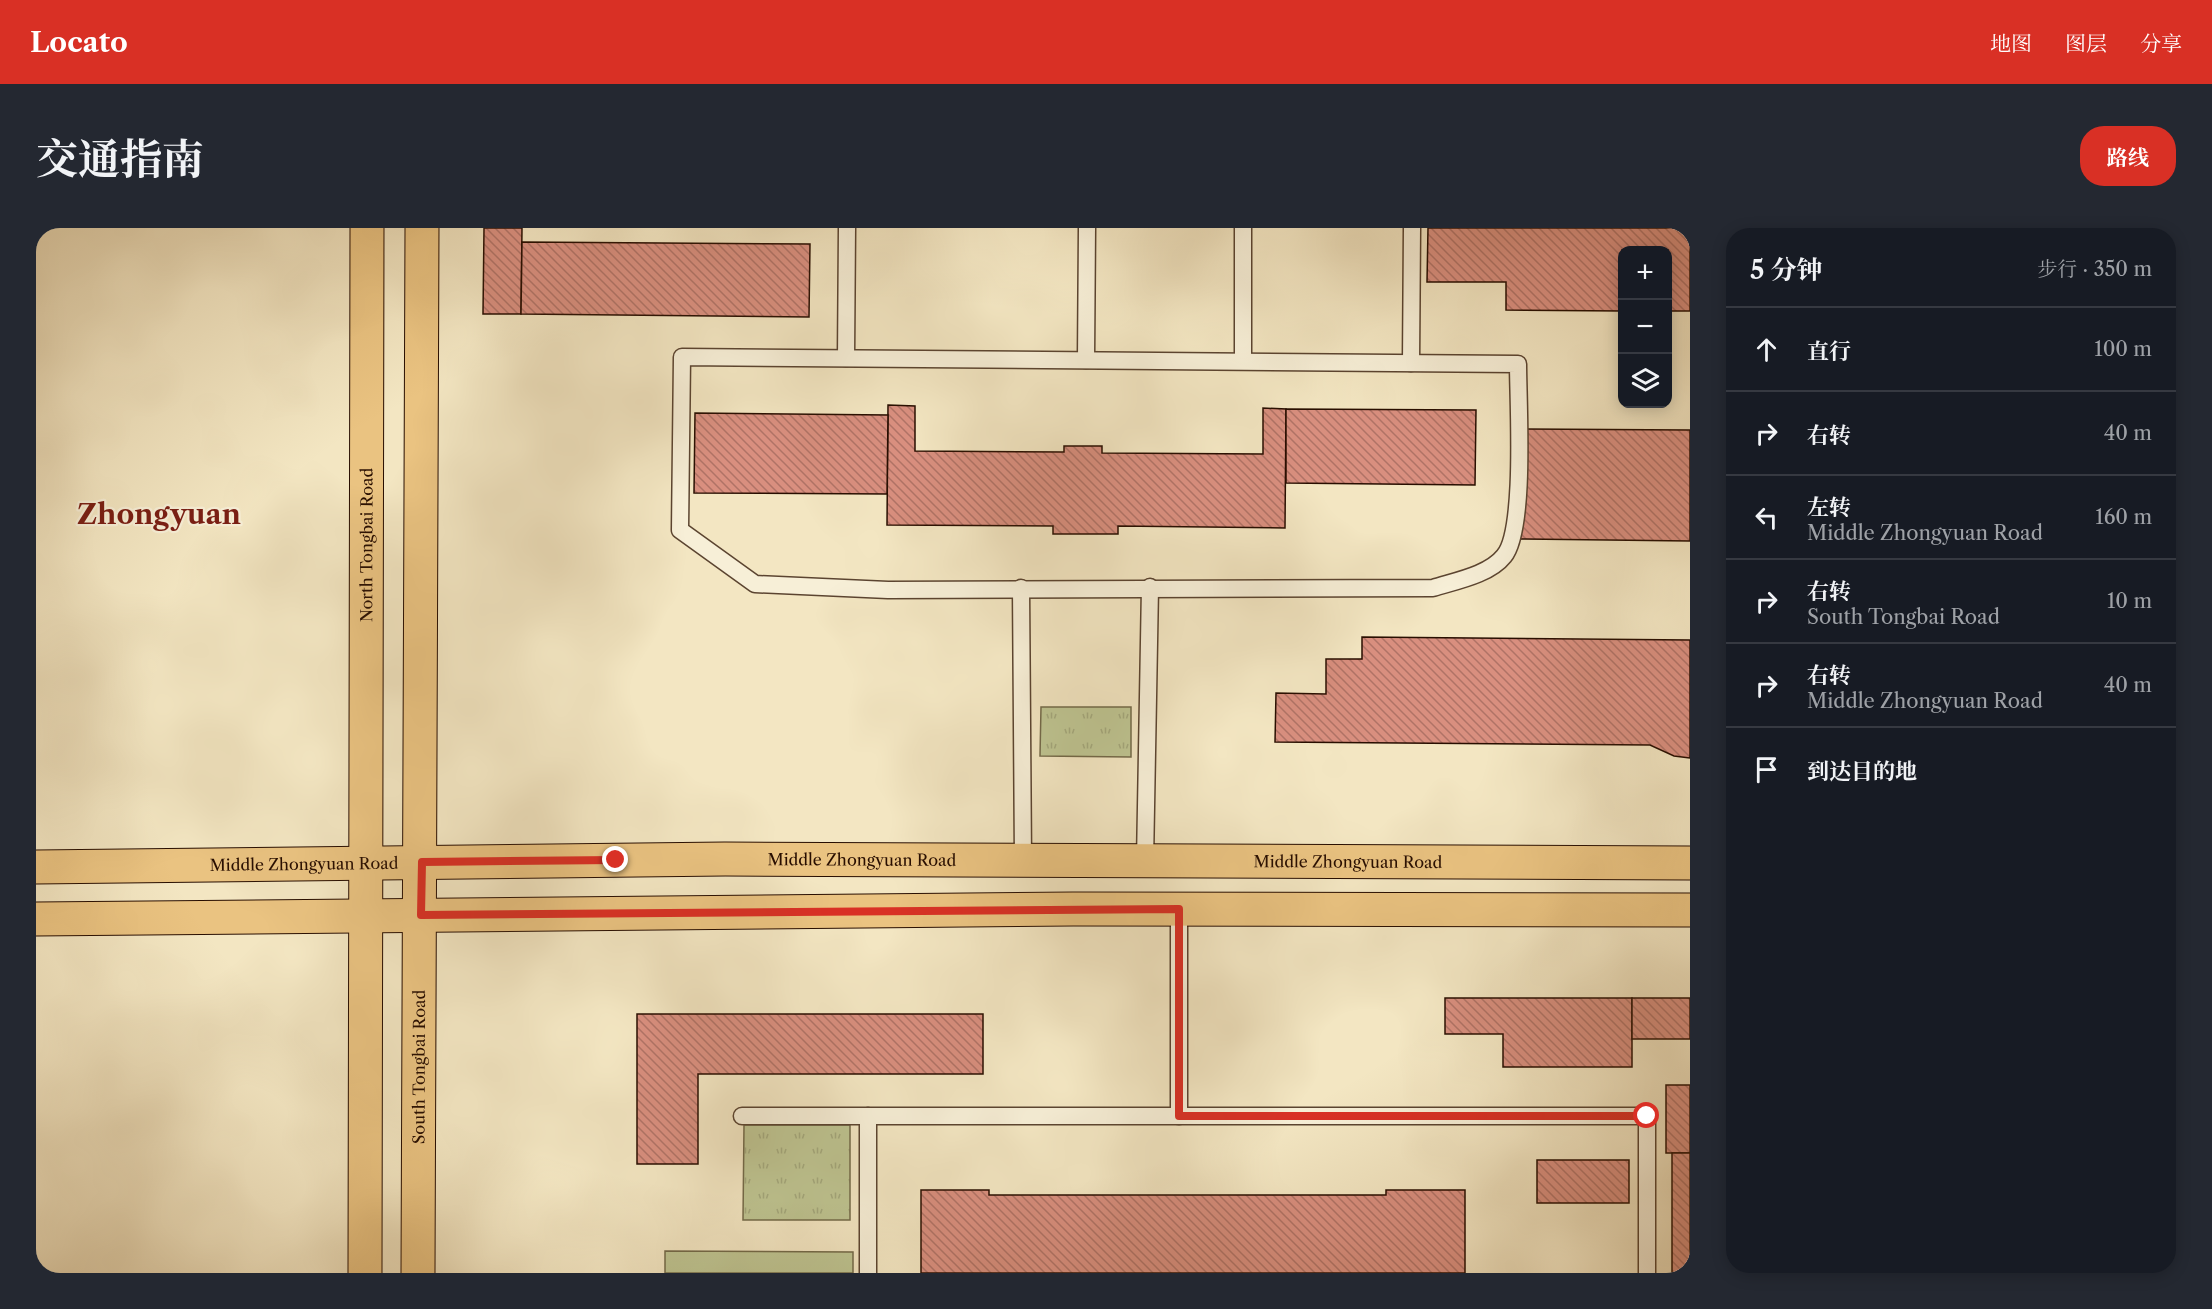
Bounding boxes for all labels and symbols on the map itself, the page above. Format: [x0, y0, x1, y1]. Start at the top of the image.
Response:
street label: North Tongbai Road [356, 467, 377, 622]
district label: Zhongyuan [77, 497, 241, 531]
route end [602, 846, 628, 872]
street label: Middle Zhongyuan Road [767, 849, 957, 870]
street label: Middle Zhongyuan Road [1253, 851, 1443, 872]
street label: Middle Zhongyuan Road [209, 853, 399, 875]
street label: South Tongbai Road [408, 990, 429, 1144]
route start [1633, 1102, 1659, 1128]

